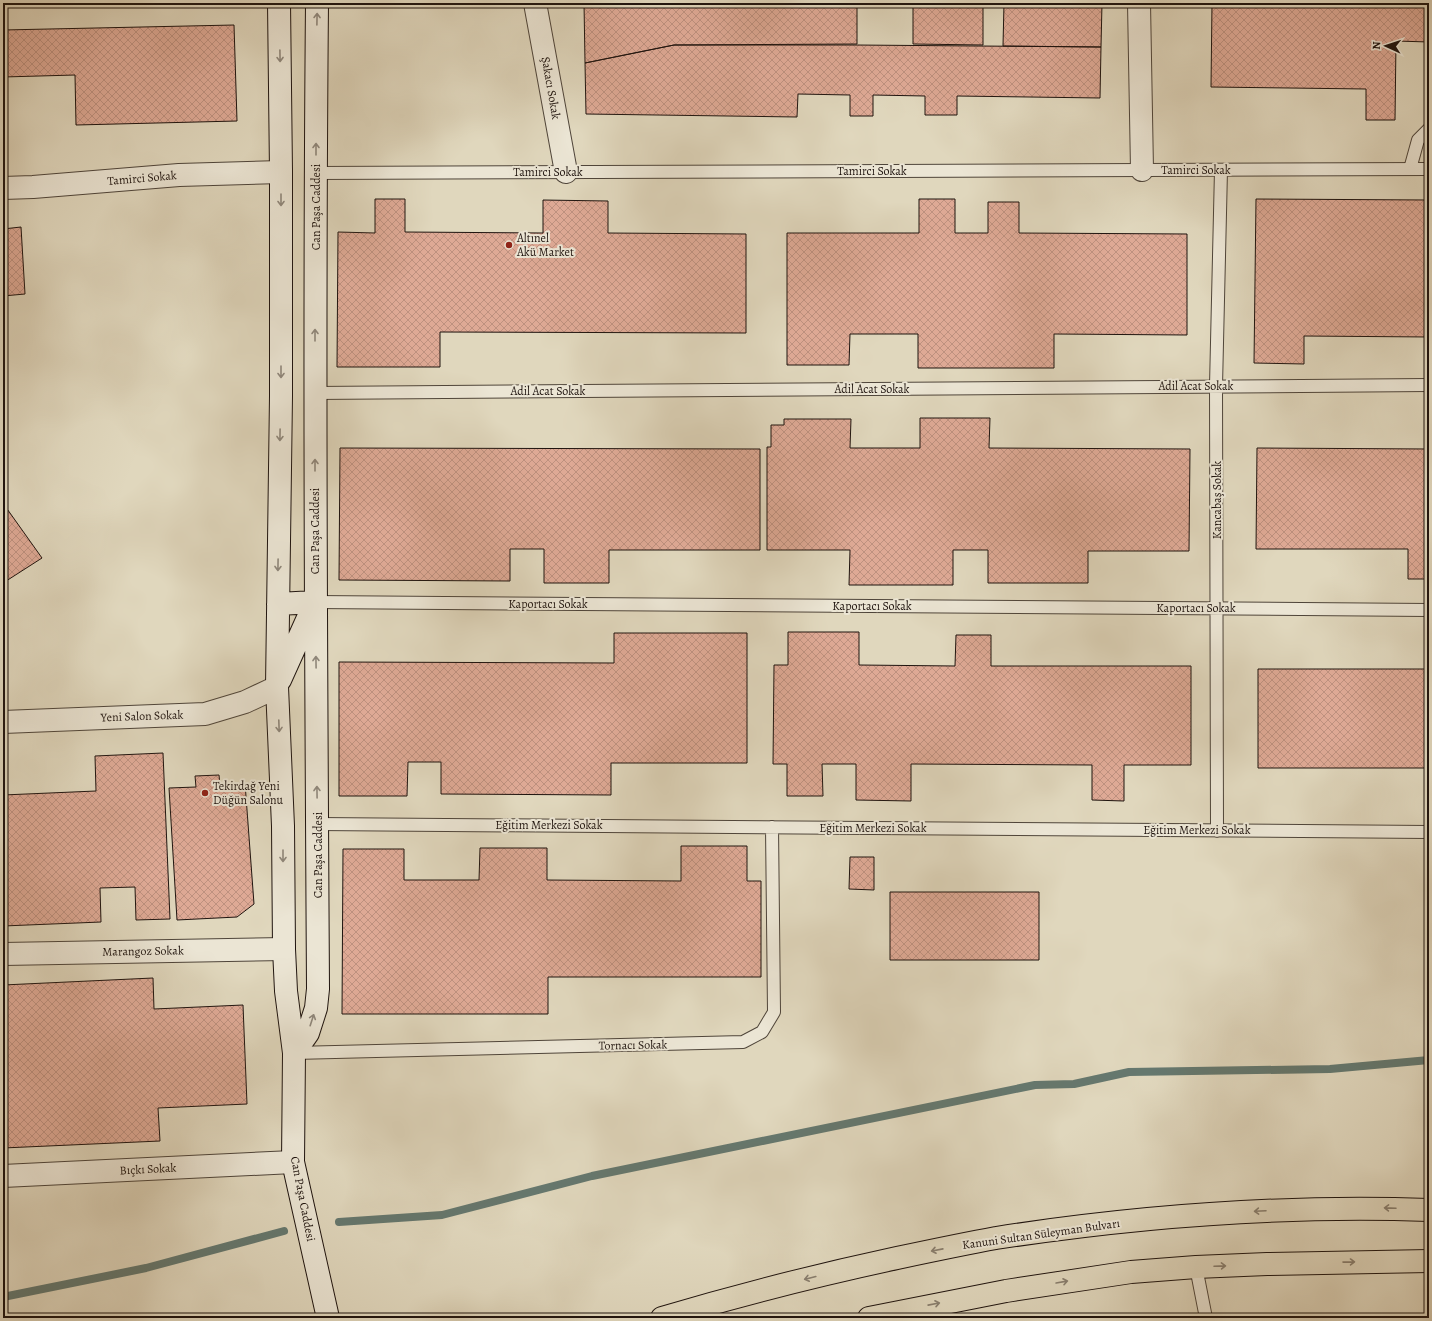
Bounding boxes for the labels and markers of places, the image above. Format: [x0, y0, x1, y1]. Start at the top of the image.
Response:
place label: Altınel Akü Market [516, 230, 574, 260]
marker: Altınel Akü Market [504, 240, 514, 250]
place label: Tekirdağ Yeni Düğün Salonu [213, 778, 284, 808]
marker: Tekirdağ Yeni Düğün Salonu [200, 788, 210, 798]

